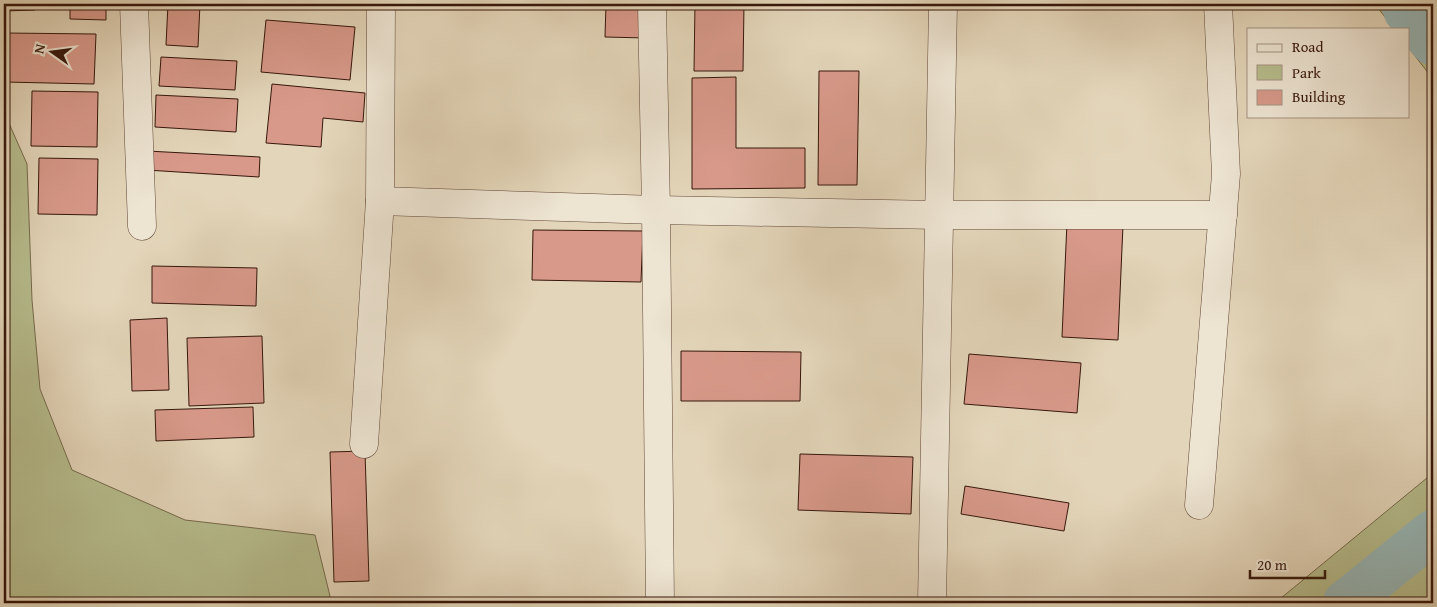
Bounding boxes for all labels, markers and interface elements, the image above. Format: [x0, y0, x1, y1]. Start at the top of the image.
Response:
north arrow [28, 28, 78, 78]
legend [1247, 28, 1410, 118]
text: Road [1292, 36, 1323, 57]
text: N [29, 41, 50, 56]
text: Park [1292, 62, 1321, 83]
text: Building [1292, 86, 1346, 107]
scale bar [1250, 547, 1324, 579]
text: 20 m [1257, 554, 1288, 575]

